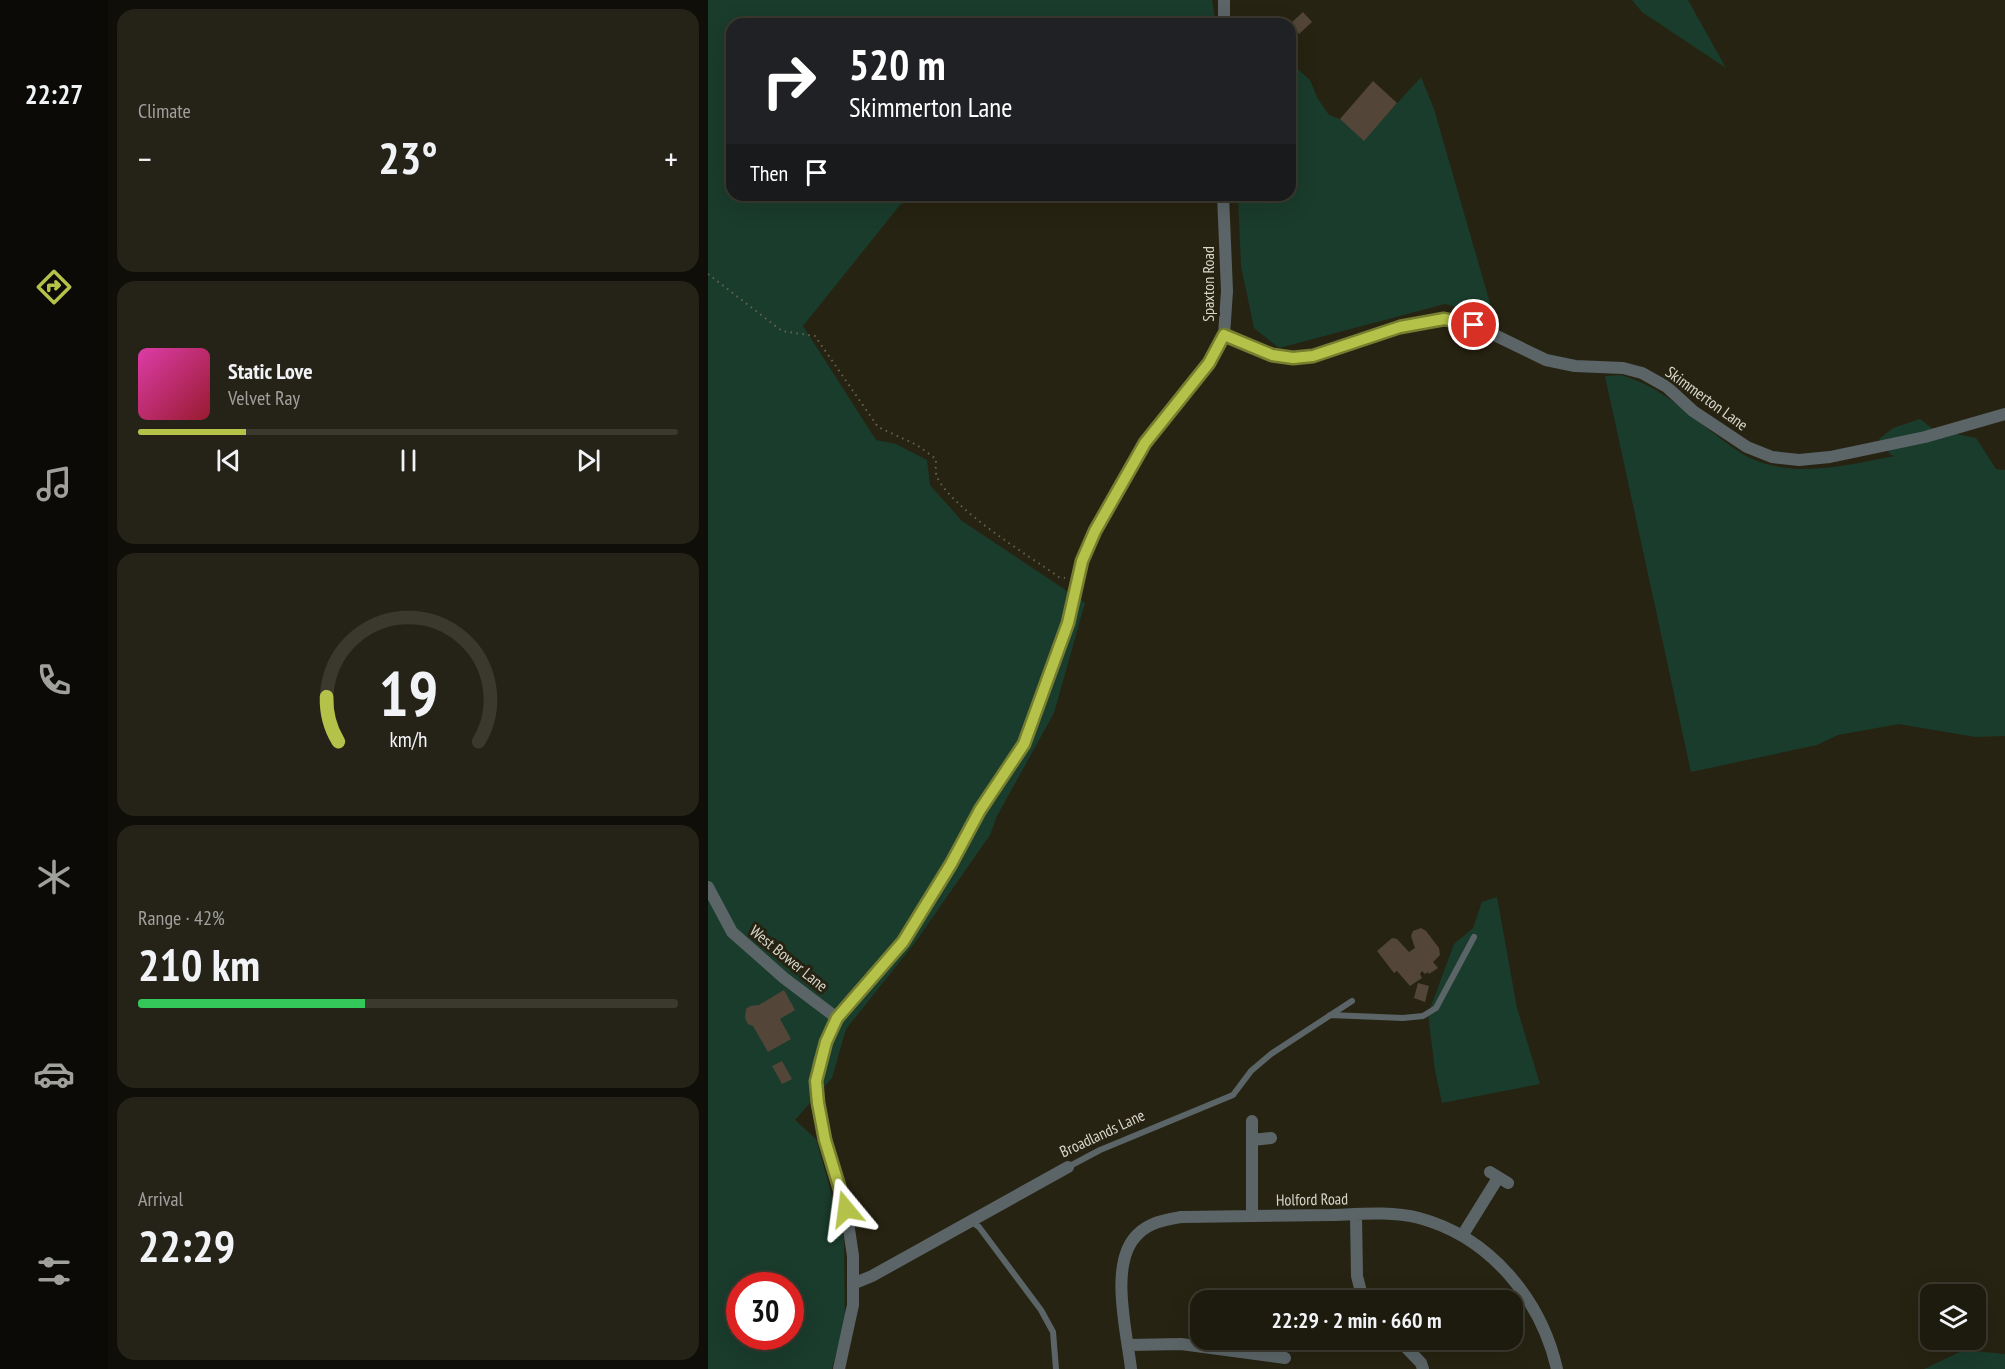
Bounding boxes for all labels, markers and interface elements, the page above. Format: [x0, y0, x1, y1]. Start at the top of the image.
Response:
text: 520 m [849, 37, 946, 92]
icon: right [750, 42, 828, 120]
text: 22:27 [25, 77, 83, 111]
text: Skimmerton Lane [849, 90, 1012, 124]
text: Climate [138, 98, 191, 124]
text: 23° [378, 128, 438, 186]
text: − [138, 137, 152, 180]
text: + [664, 137, 678, 180]
icon: arrive [800, 156, 833, 189]
text: Then [750, 159, 788, 187]
street label: Spaxton Road [1198, 246, 1218, 322]
icon: directions [33, 266, 75, 308]
pin [1448, 299, 1499, 350]
icon: arrive [1457, 308, 1490, 341]
text: Static Love [228, 357, 313, 385]
street label: Skimmerton Lane [1662, 361, 1752, 435]
text: Velvet Ray [228, 385, 300, 411]
icon: previous [212, 444, 245, 477]
icon: pause [392, 444, 425, 477]
icon: next [572, 444, 605, 477]
icon: music [33, 463, 75, 505]
text: 19 [378, 652, 438, 733]
icon: phone [33, 659, 75, 701]
text: km/h [389, 725, 427, 753]
icon: climate [33, 856, 75, 898]
text: Range · 42% [138, 905, 225, 931]
street label: West Bower Lane [746, 921, 832, 995]
text: 210 km [138, 935, 260, 993]
icon: car [33, 1053, 75, 1095]
street label: Broadlands Lane [1056, 1105, 1148, 1161]
position arrow [814, 1177, 878, 1241]
text: Arrival [138, 1186, 183, 1212]
street label: Holford Road [1276, 1188, 1348, 1210]
text: 22:29 [138, 1216, 235, 1274]
icon: filters [33, 1250, 75, 1292]
speed limit sign: 30 [726, 1272, 804, 1350]
map controls [1920, 1284, 1986, 1350]
button: layers [1920, 1284, 1986, 1350]
text: 22:29 · 2 min · 660 m [1271, 1306, 1442, 1334]

